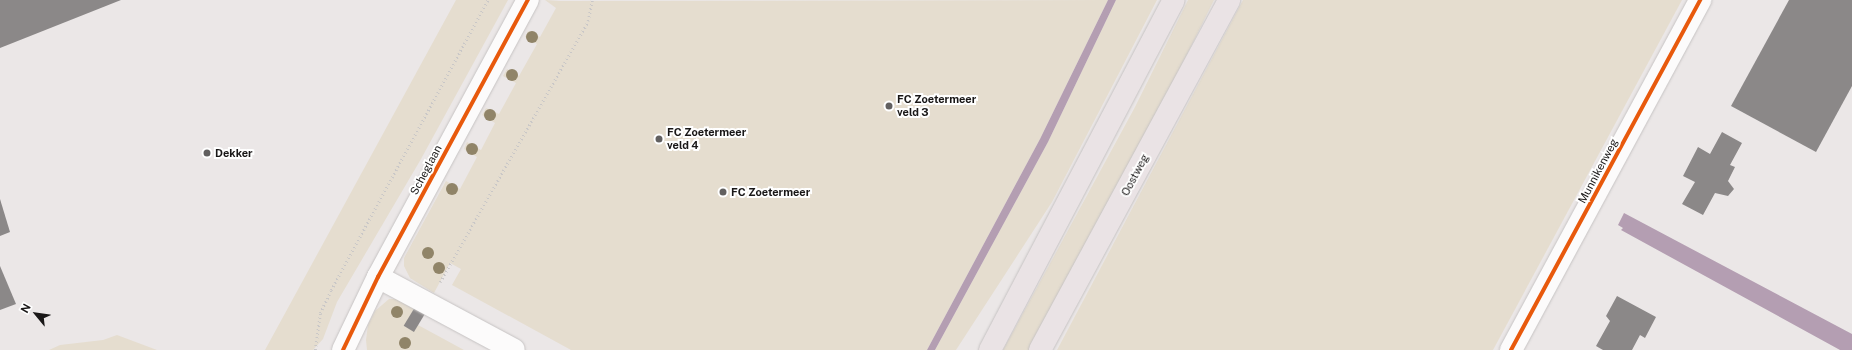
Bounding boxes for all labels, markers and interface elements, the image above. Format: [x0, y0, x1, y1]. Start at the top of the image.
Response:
place label: FC Zoetermeer veld 3 [897, 93, 976, 119]
marker: FC Zoetermeer veld 3 [884, 101, 894, 111]
place label: FC Zoetermeer veld 4 [667, 126, 746, 152]
marker: FC Zoetermeer veld 4 [654, 134, 664, 144]
street label: Munnikenweg [1575, 136, 1621, 206]
street label: Scheglaan [407, 143, 445, 197]
place label: Dekker [215, 146, 253, 160]
marker: Dekker [202, 148, 212, 158]
street label: Oostweg [1119, 152, 1151, 198]
place label: FC Zoetermeer [731, 185, 810, 199]
marker: FC Zoetermeer [718, 187, 728, 197]
north arrow [16, 294, 56, 334]
text: N [18, 302, 33, 315]

